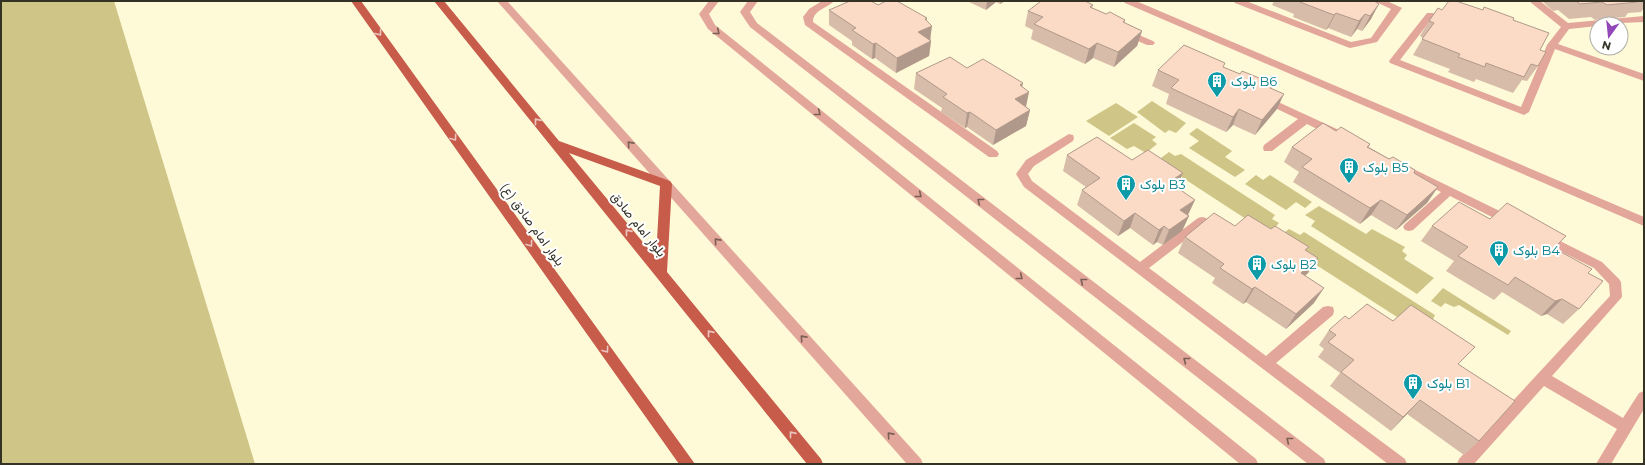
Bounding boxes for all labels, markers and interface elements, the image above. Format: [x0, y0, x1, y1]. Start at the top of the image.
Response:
north arrow [1589, 16, 1629, 56]
one-way arrow [712, 27, 719, 34]
one-way arrow [374, 28, 381, 35]
text: N [1600, 38, 1613, 54]
building icon: بلوک B6 [1206, 70, 1228, 98]
place label: بلوک B6 [1231, 73, 1277, 90]
one-way arrow [813, 109, 820, 116]
one-way arrow [534, 118, 541, 125]
one-way arrow [449, 134, 456, 141]
one-way arrow [628, 141, 635, 149]
building icon: بلوک B5 [1338, 156, 1360, 184]
place label: بلوک B5 [1363, 159, 1409, 176]
building icon: بلوک B3 [1115, 173, 1137, 201]
place label: بلوک B3 [1140, 176, 1186, 193]
street label: بلوار امام صادق (ع) [496, 179, 569, 270]
street label: بلوار امام صادق [607, 188, 670, 260]
one-way arrow [914, 191, 921, 198]
one-way arrow [978, 199, 985, 206]
one-way arrow [625, 230, 632, 237]
one-way arrow [714, 238, 721, 246]
building icon: بلوک B4 [1488, 239, 1510, 267]
one-way arrow [525, 240, 533, 247]
place label: بلوک B4 [1513, 242, 1560, 259]
building icon: بلوک B2 [1246, 253, 1268, 281]
place label: بلوک B2 [1271, 256, 1317, 273]
one-way arrow [1015, 272, 1022, 279]
one-way arrow [1081, 279, 1088, 286]
one-way arrow [707, 330, 714, 338]
one-way arrow [801, 335, 808, 343]
one-way arrow [601, 345, 608, 352]
one-way arrow [1183, 358, 1190, 365]
building icon: بلوک B1 [1402, 372, 1424, 400]
place label: بلوک B1 [1427, 375, 1470, 392]
one-way arrow [789, 431, 796, 438]
one-way arrow [887, 432, 894, 440]
one-way arrow [1286, 438, 1293, 445]

